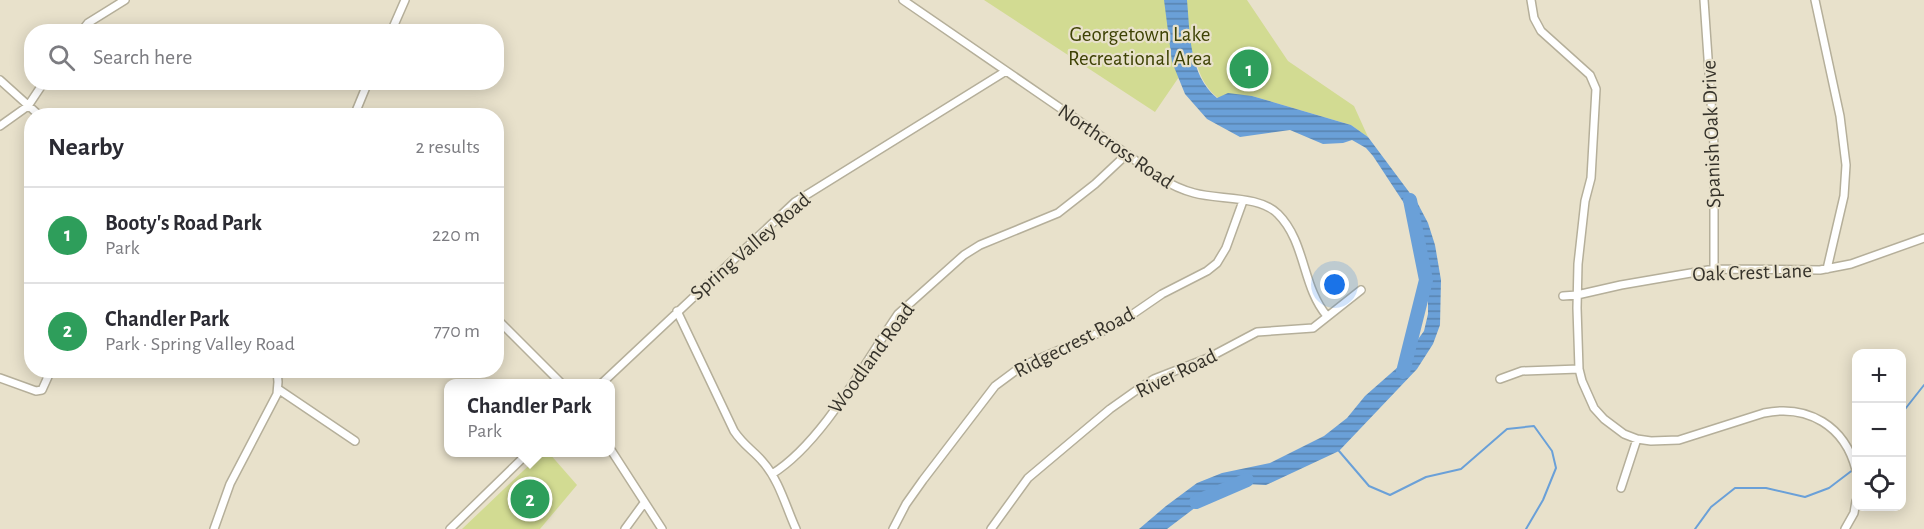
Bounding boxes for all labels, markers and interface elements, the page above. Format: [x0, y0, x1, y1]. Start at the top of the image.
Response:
search box [24, 24, 504, 90]
park label: Georgetown Lake Recreational Area [1068, 24, 1212, 69]
icon: search [45, 41, 78, 74]
text: Search here [93, 46, 192, 68]
pin: 1 [1230, 46, 1268, 92]
street label: Spanish Oak Drive [1698, 60, 1725, 208]
street label: Northcross Road [1054, 100, 1177, 193]
text: Nearby [48, 134, 124, 160]
text: 2 results [416, 137, 480, 157]
street label: Spring Valley Road [686, 189, 814, 304]
text: Booty's Road Park [105, 212, 262, 234]
text: 1 [64, 225, 71, 245]
text: 220 m [432, 225, 480, 245]
text: Park [105, 238, 140, 258]
street label: Oak Crest Lane [1692, 260, 1812, 285]
your location [1320, 270, 1349, 299]
street label: Woodland Road [824, 299, 918, 417]
street label: Ridgecrest Road [1011, 303, 1138, 382]
text: Chandler Park [105, 308, 229, 330]
text: 2 [63, 321, 72, 341]
text: 770 m [433, 321, 480, 341]
text: Park · Spring Valley Road [105, 334, 295, 354]
street label: River Road [1133, 345, 1220, 402]
map controls [1852, 349, 1906, 511]
button: + [1852, 349, 1906, 403]
popup [444, 379, 615, 457]
text: Chandler Park [467, 395, 592, 417]
button: − [1852, 403, 1906, 457]
text: Park [467, 421, 502, 441]
button: locate [1852, 457, 1906, 511]
pin: 2 [510, 476, 550, 522]

